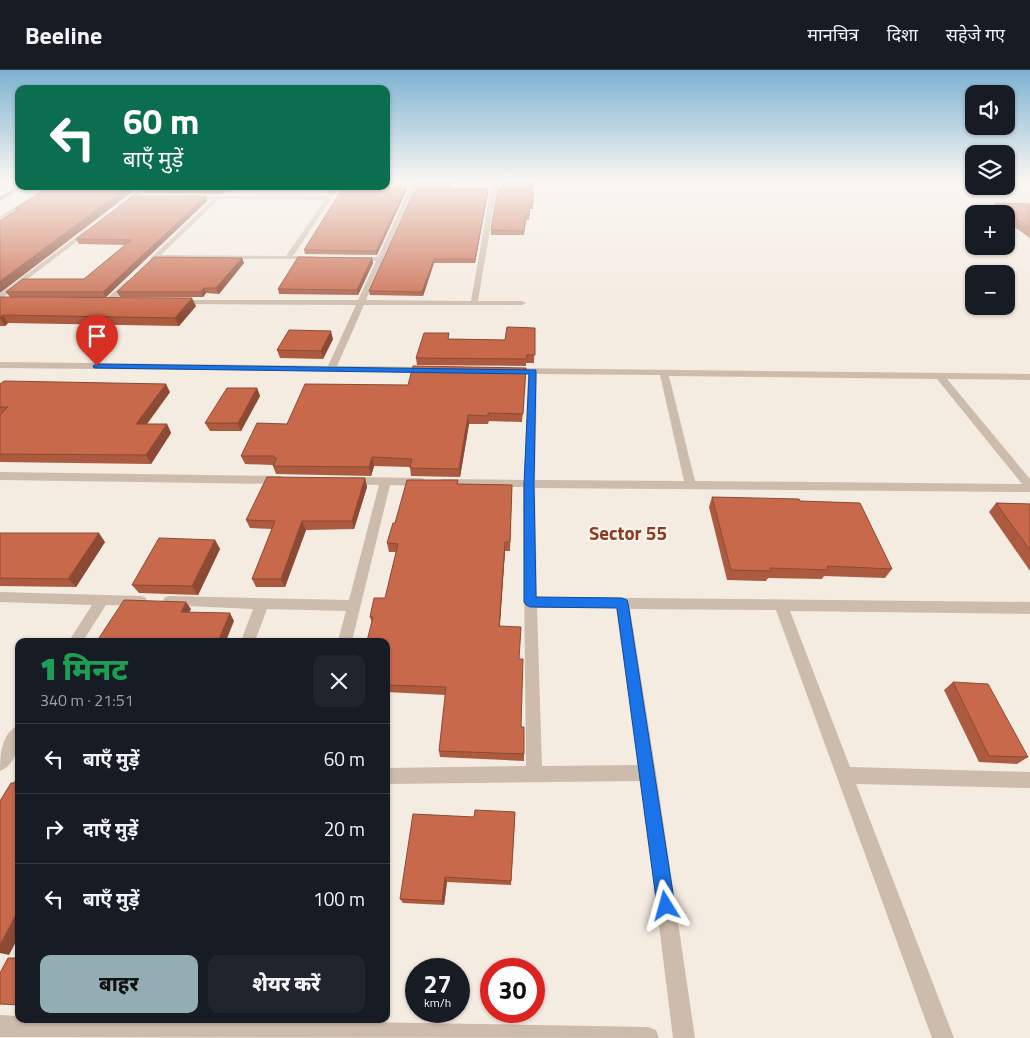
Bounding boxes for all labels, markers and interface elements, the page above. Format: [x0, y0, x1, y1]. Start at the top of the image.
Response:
text: Beeline [25, 17, 102, 53]
text: मानचित्र [807, 21, 859, 48]
text: दिशा [887, 21, 918, 48]
text: सहेजे गए [946, 21, 1005, 48]
map controls [965, 85, 1015, 315]
button: sound [965, 85, 1015, 135]
text: 60 m [123, 94, 199, 148]
icon: left [40, 105, 105, 170]
text: बाएँ मुड़ें [123, 142, 183, 176]
button: layers [965, 145, 1015, 195]
button: + [965, 205, 1015, 255]
button: − [965, 265, 1015, 315]
pin [76, 315, 118, 366]
icon: arrive [83, 322, 111, 350]
district label: Sector 55 [589, 518, 667, 547]
text: 1 मिनट [40, 646, 128, 692]
button: close [313, 655, 365, 707]
text: 340 m · 21:51 [40, 688, 134, 712]
text: बाएँ मुड़ें [83, 744, 139, 773]
text: 60 m [324, 744, 365, 773]
icon: left [40, 745, 68, 773]
text: दाएँ मुड़ें [83, 814, 138, 843]
text: 20 m [324, 814, 365, 843]
icon: right [40, 815, 68, 843]
position arrow [639, 879, 691, 931]
text: बाएँ मुड़ें [83, 884, 139, 913]
text: 100 m [313, 884, 365, 913]
icon: left [40, 885, 68, 913]
button: बाहर [40, 955, 198, 1013]
button: शेयर करें [208, 955, 365, 1013]
speed limit sign: 30 [480, 958, 545, 1023]
text: 27 [423, 965, 452, 1003]
text: km/h [424, 993, 451, 1012]

